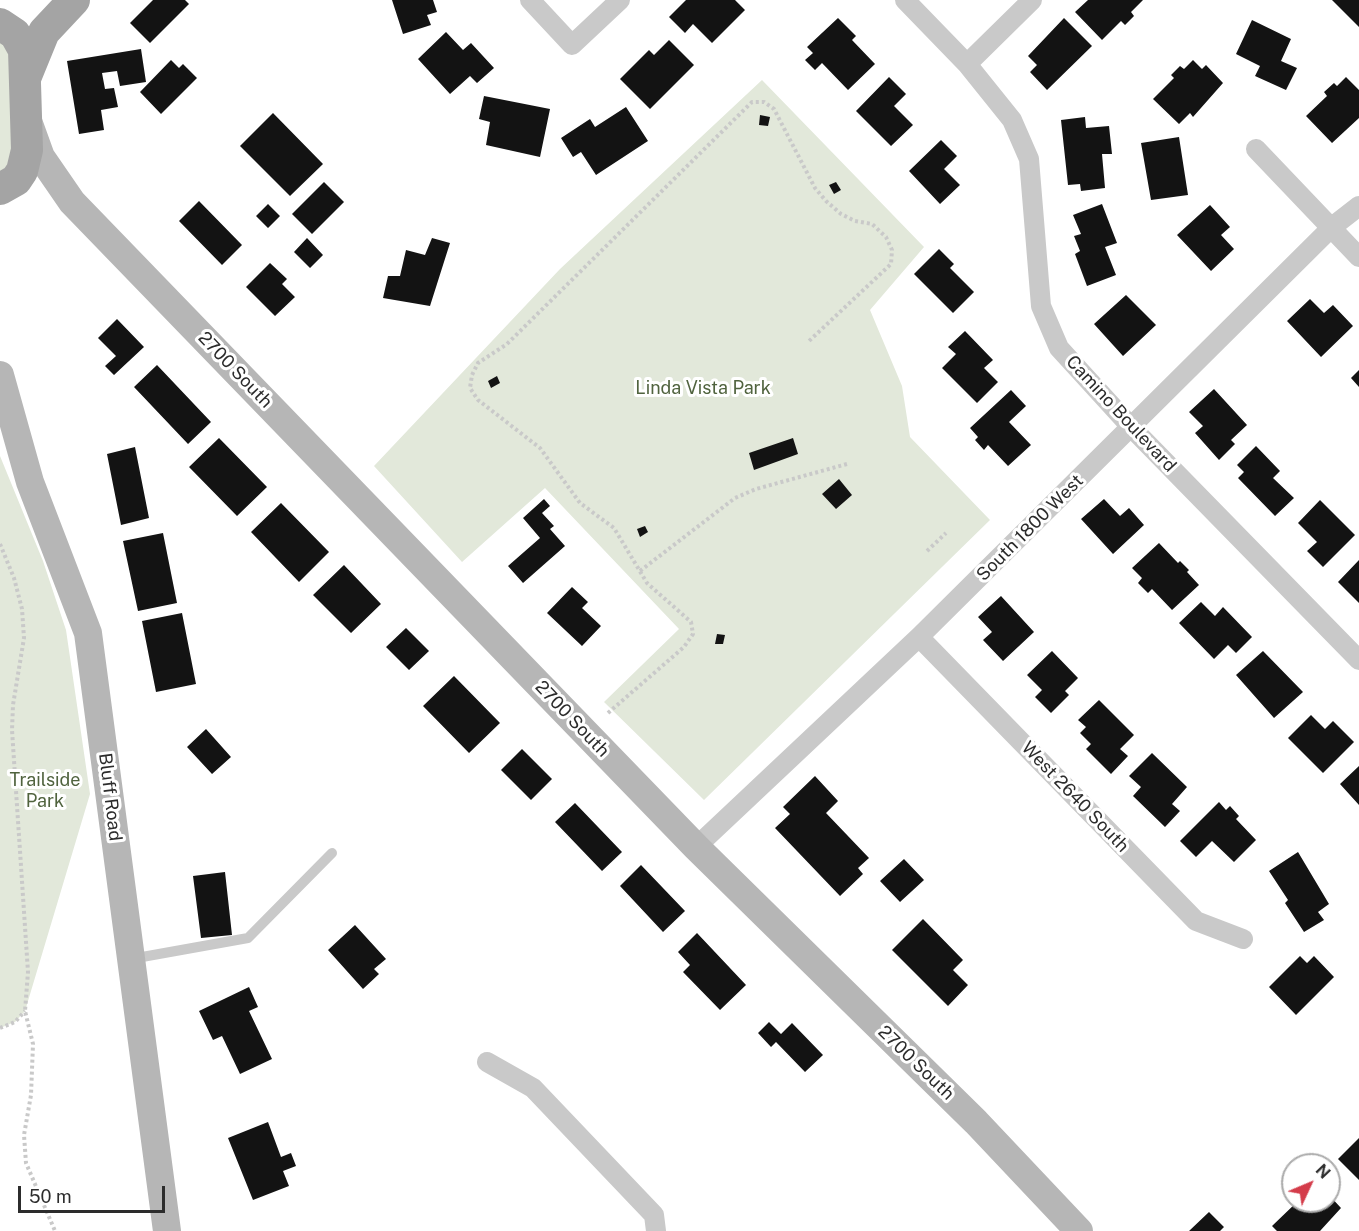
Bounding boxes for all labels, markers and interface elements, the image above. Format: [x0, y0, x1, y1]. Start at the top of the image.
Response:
street label: 2700 South [193, 327, 277, 413]
street label: Camino Boulevard [1061, 351, 1181, 477]
park label: Linda Vista Park [635, 377, 771, 399]
street label: South 1800 West [972, 470, 1088, 586]
street label: 2700 South [530, 676, 614, 762]
street label: West 2640 South [1017, 737, 1133, 857]
street label: Bluff Road [94, 752, 126, 842]
park label: Trailside Park [9, 769, 81, 812]
street label: 2700 South [873, 1021, 959, 1105]
north arrow [1281, 1153, 1341, 1213]
text: N [1312, 1160, 1334, 1183]
scale bar [21, 1174, 168, 1212]
text: 50 m [29, 1186, 72, 1207]

